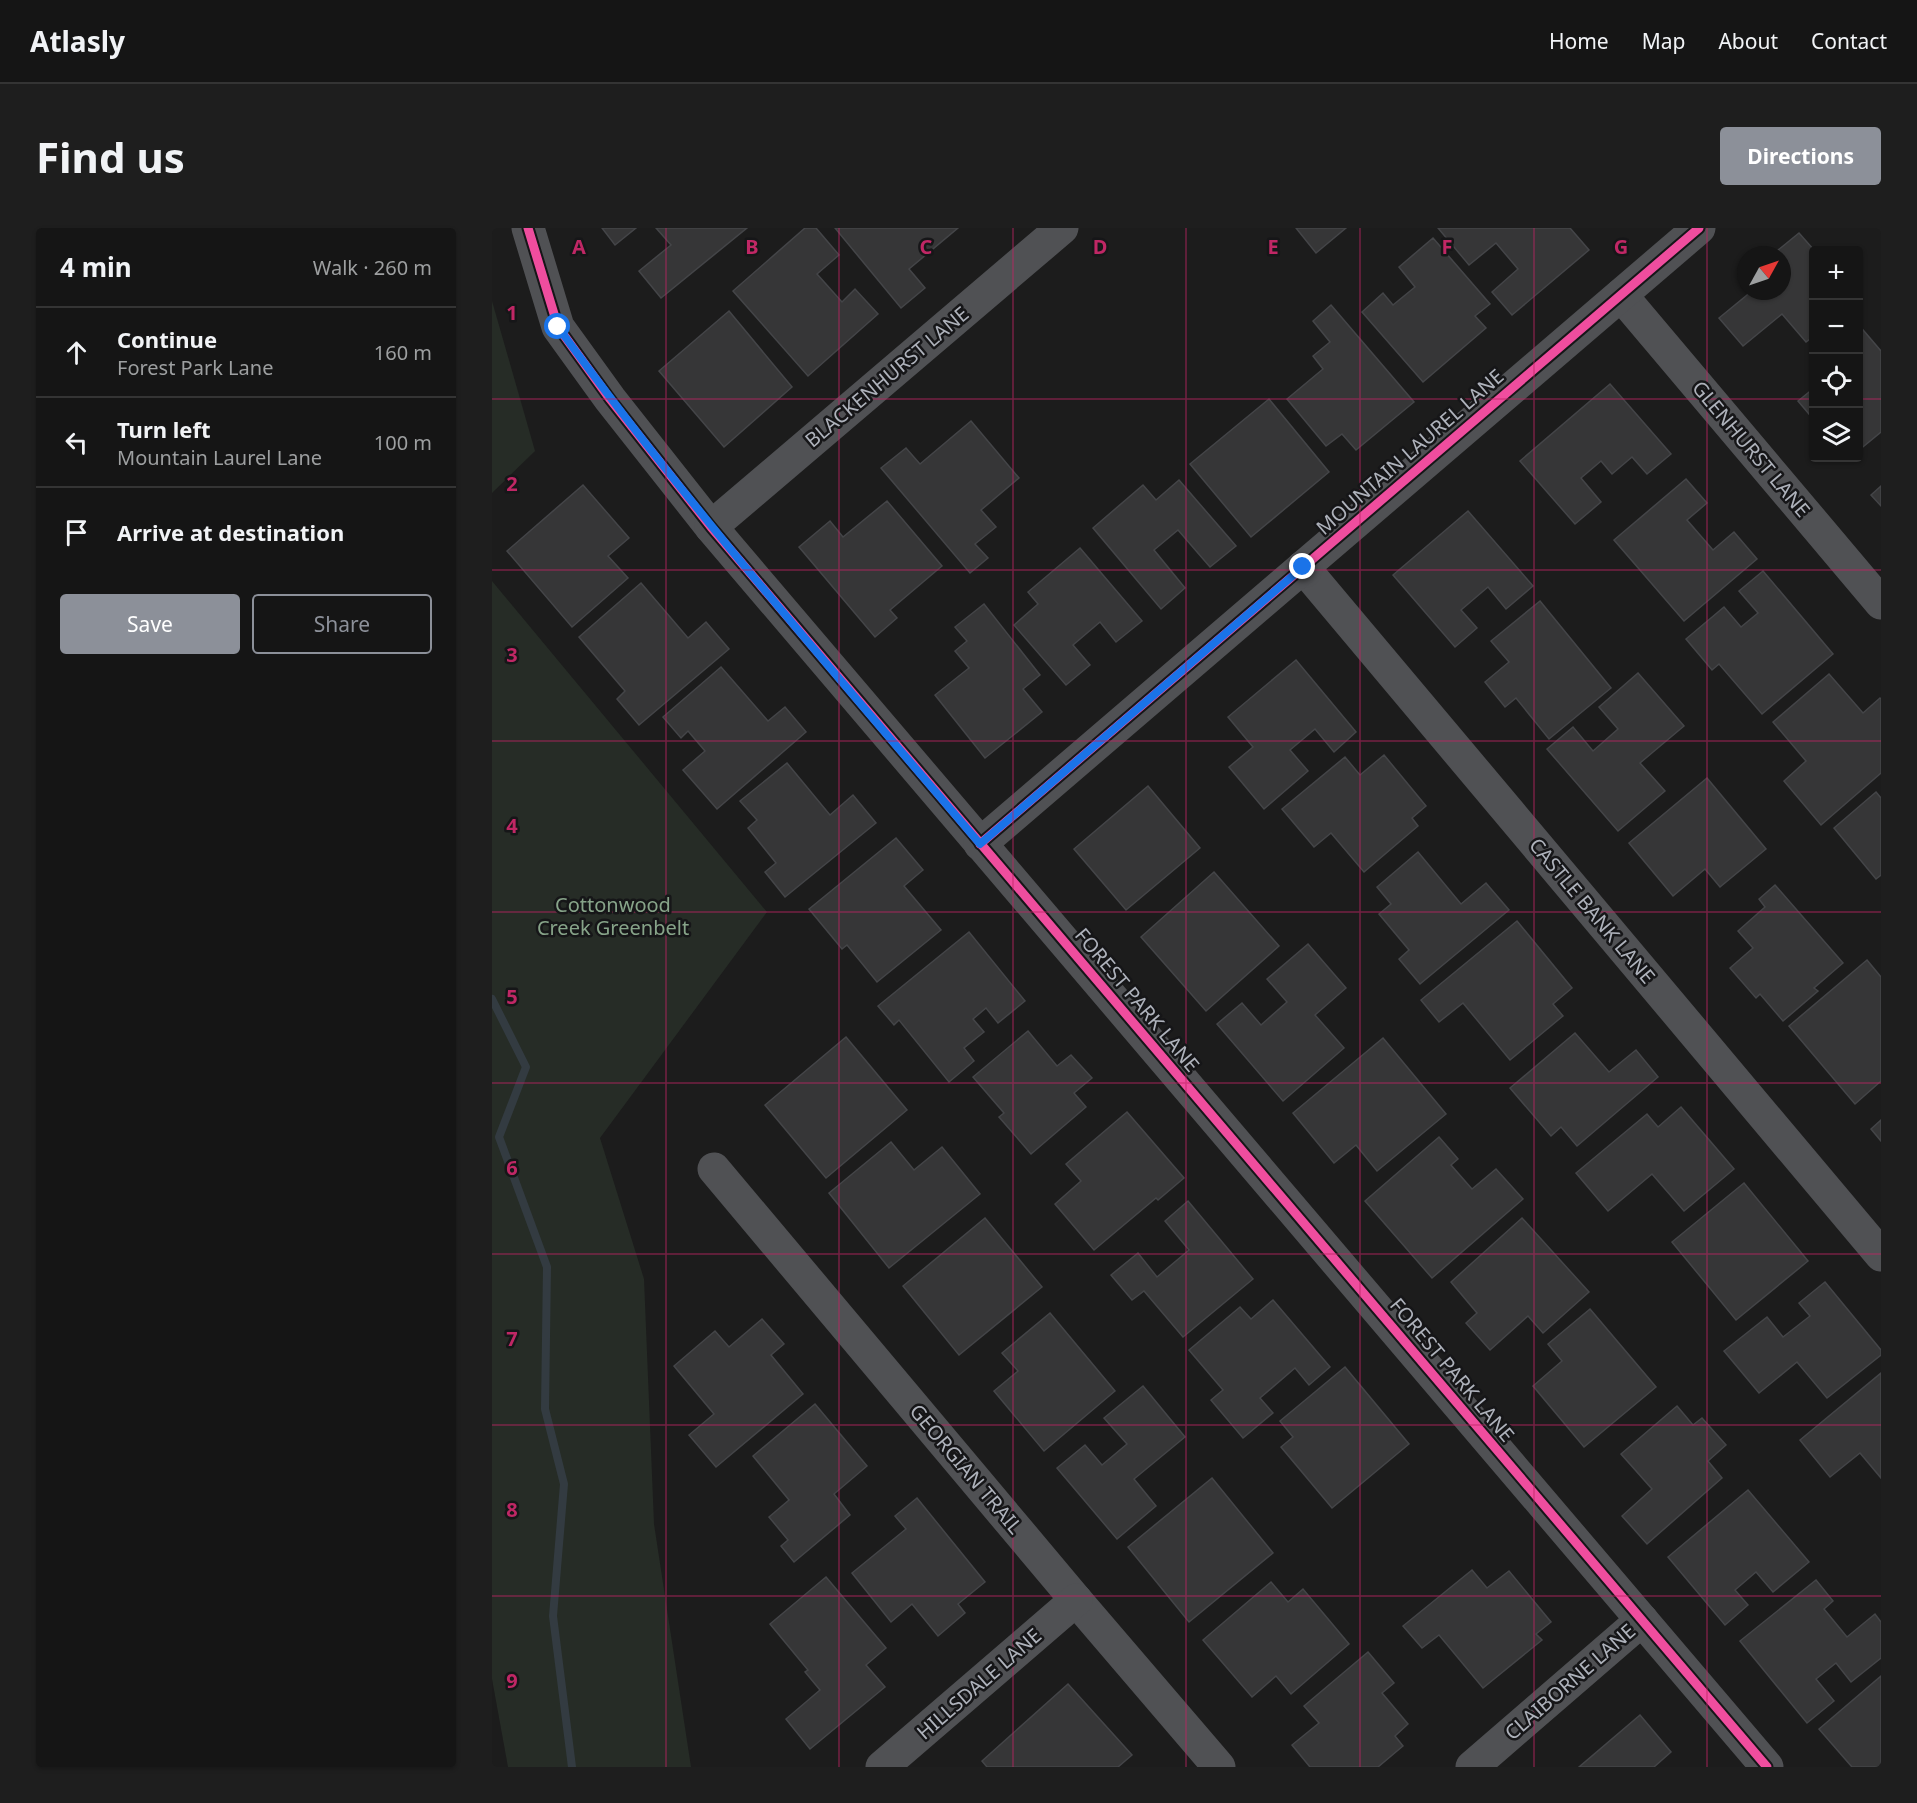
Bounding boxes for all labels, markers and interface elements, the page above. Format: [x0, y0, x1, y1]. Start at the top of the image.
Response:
text: Atlasly [30, 22, 125, 60]
text: Home [1549, 27, 1609, 55]
text: Map [1642, 27, 1685, 55]
text: About [1718, 27, 1778, 55]
text: Contact [1811, 27, 1887, 55]
button: Directions [1720, 127, 1881, 185]
text: Find us [36, 128, 185, 185]
text: A [572, 233, 586, 260]
text: B [745, 233, 759, 260]
text: C [920, 233, 933, 260]
text: D [1093, 233, 1107, 260]
text: E [1267, 233, 1279, 260]
text: F [1442, 233, 1452, 260]
text: G [1614, 233, 1628, 260]
north arrow [1737, 246, 1791, 300]
map controls [1809, 246, 1863, 462]
button: + [1809, 246, 1863, 300]
text: 4 min [60, 249, 132, 285]
text: Walk · 260 m [313, 254, 432, 281]
text: 1 [506, 299, 518, 326]
street label: BLACKENHURST LANE [799, 300, 974, 453]
button: − [1809, 300, 1863, 354]
route start [544, 313, 570, 339]
text: Continue [117, 324, 217, 354]
icon: ahead [60, 336, 93, 369]
text: 160 m [374, 339, 432, 366]
text: Forest Park Lane [117, 354, 273, 381]
button: locate [1809, 354, 1863, 408]
street label: MOUNTAIN LAUREL LANE [1310, 363, 1509, 541]
street label: GLENHURST LANE [1686, 375, 1816, 523]
button: layers [1809, 408, 1863, 462]
text: Turn left [117, 414, 211, 444]
icon: left [60, 426, 93, 459]
text: 100 m [374, 429, 432, 456]
text: Mountain Laurel Lane [117, 444, 322, 471]
text: 2 [506, 470, 518, 497]
icon: arrive [60, 516, 93, 549]
text: Arrive at destination [117, 517, 344, 547]
route end [1289, 553, 1315, 579]
button: Save [60, 594, 240, 654]
button: Share [252, 594, 432, 654]
text: 3 [506, 641, 518, 668]
text: 4 [506, 812, 518, 839]
street label: CASTLE BANK LANE [1523, 832, 1661, 989]
park label: Cottonwood Creek Greenbelt [537, 891, 689, 941]
street label: FOREST PARK LANE [1069, 922, 1206, 1077]
text: 5 [506, 983, 518, 1010]
text: 6 [506, 1154, 518, 1181]
street label: FOREST PARK LANE [1384, 1292, 1521, 1447]
text: 7 [506, 1325, 518, 1352]
street label: GEORGIAN TRAIL [904, 1398, 1029, 1539]
text: 8 [506, 1496, 518, 1523]
street label: CLAIBORNE LANE [1499, 1617, 1641, 1746]
street label: HILLSDALE LANE [911, 1622, 1047, 1745]
text: 9 [506, 1667, 518, 1694]

